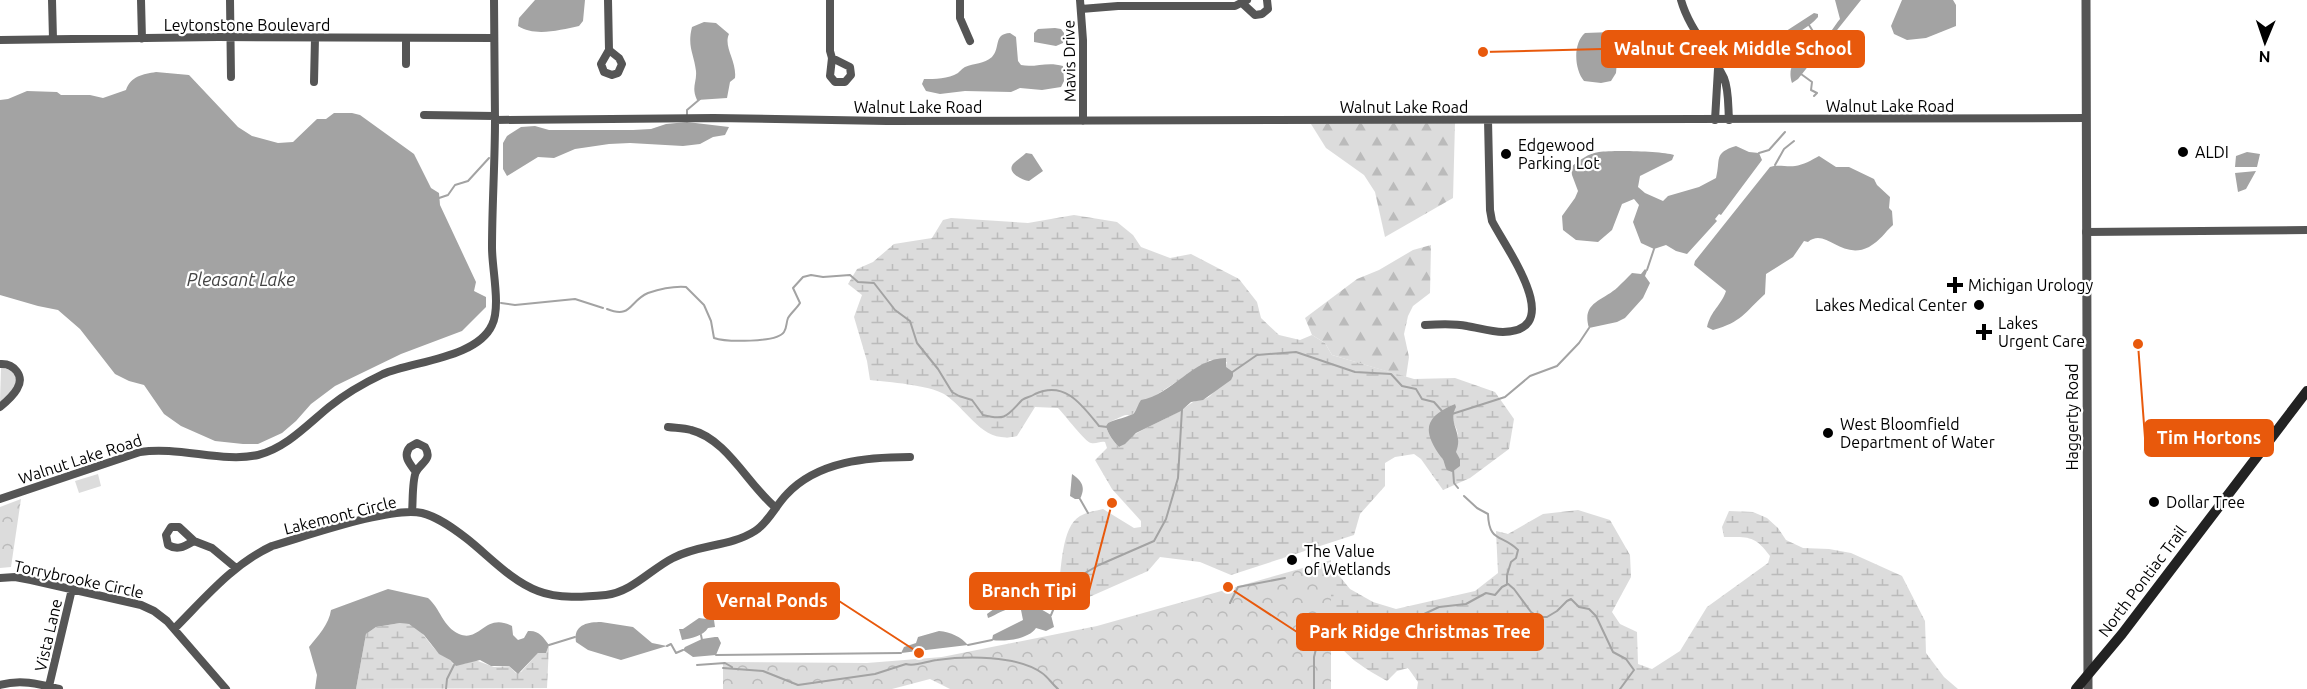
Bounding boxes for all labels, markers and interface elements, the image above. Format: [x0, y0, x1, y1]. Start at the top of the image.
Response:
north arrow [2235, 12, 2295, 72]
street label: Leytonstone Boulevard [164, 16, 330, 34]
street label: Mavis Drive [1059, 20, 1079, 102]
callout: Walnut Creek Middle School [1602, 31, 1864, 67]
text: Walnut Creek Middle School [1614, 38, 1853, 58]
text: N [2258, 48, 2271, 66]
street label: Walnut Lake Road [1826, 97, 1954, 115]
street label: Walnut Lake Road [854, 98, 982, 116]
street label: Walnut Lake Road [1340, 98, 1468, 116]
place label: Edgewood Parking Lot [1518, 136, 1600, 172]
place label: ALDI [2195, 143, 2229, 161]
marker: ALDI [2176, 145, 2190, 159]
marker: Edgewood Parking Lot [1499, 147, 1513, 161]
water label: Pleasant Lake [187, 269, 295, 289]
marker: Michigan Urology [1946, 276, 1964, 294]
place label: Michigan Urology [1968, 276, 2094, 294]
place label: Lakes Medical Center [1815, 296, 1967, 314]
marker: Lakes Medical Center [1972, 298, 1986, 312]
place label: Lakes Urgent Care [1998, 314, 2085, 350]
marker: Lakes Urgent Care [1975, 323, 1993, 341]
street label: Haggerty Road [2063, 363, 2081, 471]
place label: West Bloomfield Department of Water [1840, 415, 1995, 451]
callout: Tim Hortons [2145, 420, 2273, 456]
marker: West Bloomfield Department of Water [1821, 426, 1835, 440]
text: Tim Hortons [2157, 427, 2261, 447]
street label: Walnut Lake Road [16, 431, 144, 487]
street label: Lakemont Circle [282, 492, 398, 538]
place label: Dollar Tree [2166, 493, 2245, 511]
marker: Dollar Tree [2147, 495, 2161, 509]
street label: North Pontiac Trail [2094, 522, 2190, 640]
place label: The Value of Wetlands [1304, 542, 1391, 578]
marker: The Value of Wetlands [1285, 553, 1299, 567]
street label: Torrybrooke Circle [12, 556, 146, 602]
callout: Branch Tipi [970, 573, 1089, 609]
text: Branch Tipi [981, 580, 1077, 600]
callout: Vernal Ponds [704, 583, 839, 619]
text: Vernal Ponds [716, 590, 828, 610]
street label: Vista Lane [31, 597, 65, 673]
callout: Park Ridge Christmas Tree [1297, 614, 1543, 650]
text: Park Ridge Christmas Tree [1309, 621, 1531, 641]

